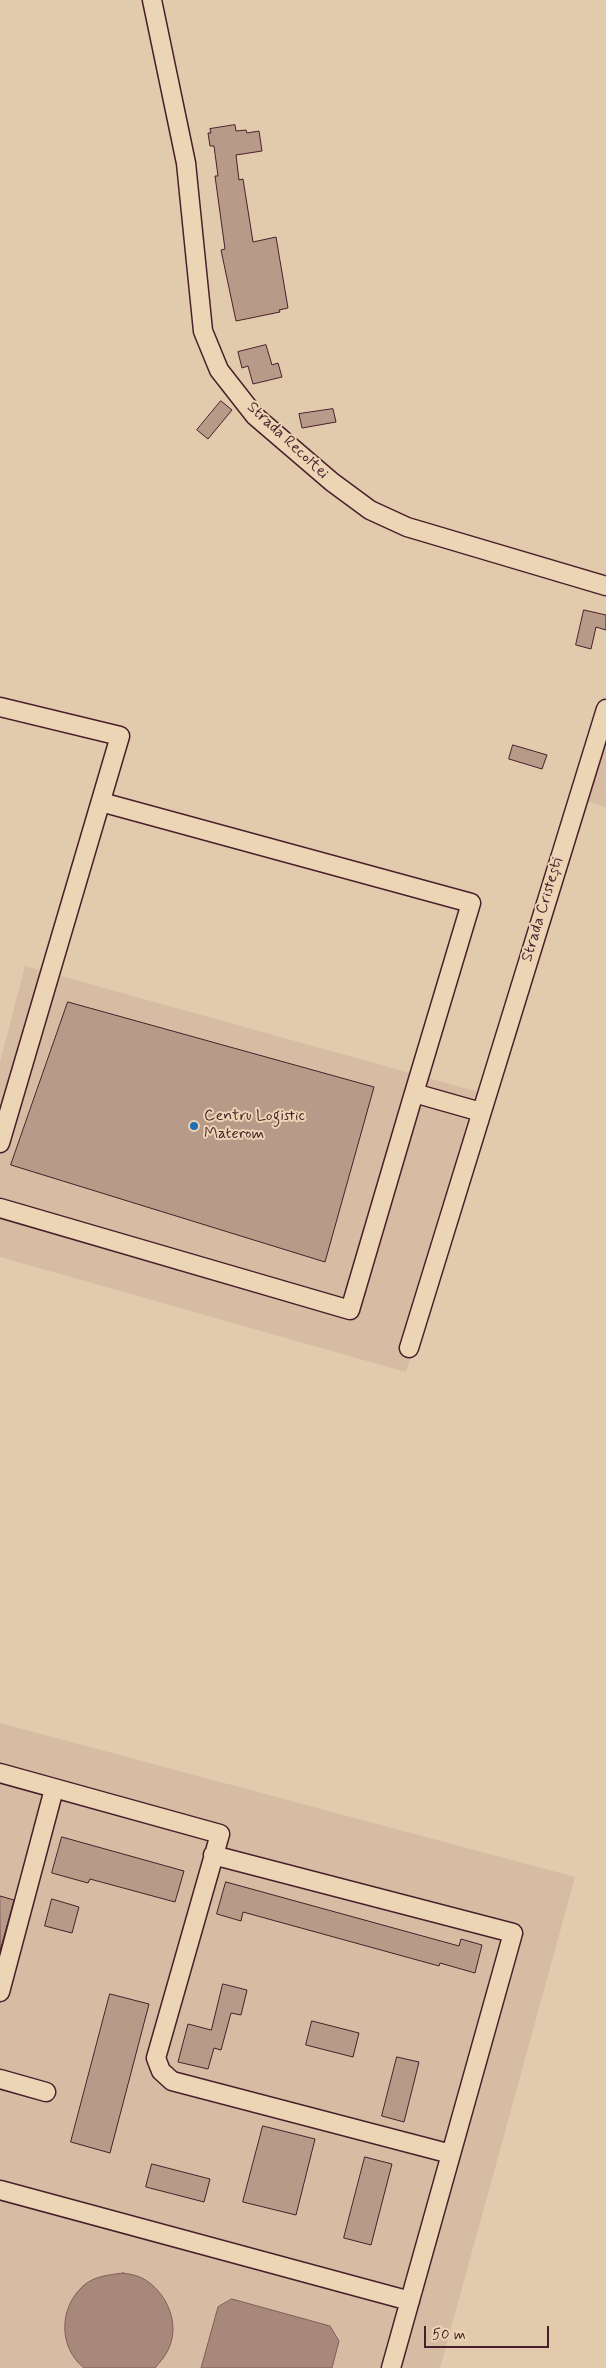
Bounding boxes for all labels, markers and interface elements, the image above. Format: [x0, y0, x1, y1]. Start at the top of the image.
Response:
street label: Strada Recoltei [242, 398, 332, 484]
street label: Strada Cristești [518, 856, 568, 964]
place label: Centru Logistic Materom [204, 1107, 305, 1145]
marker: Centru Logistic Materom [188, 1120, 200, 1132]
scale bar [426, 2316, 551, 2348]
text: 50 m [432, 2325, 466, 2345]

